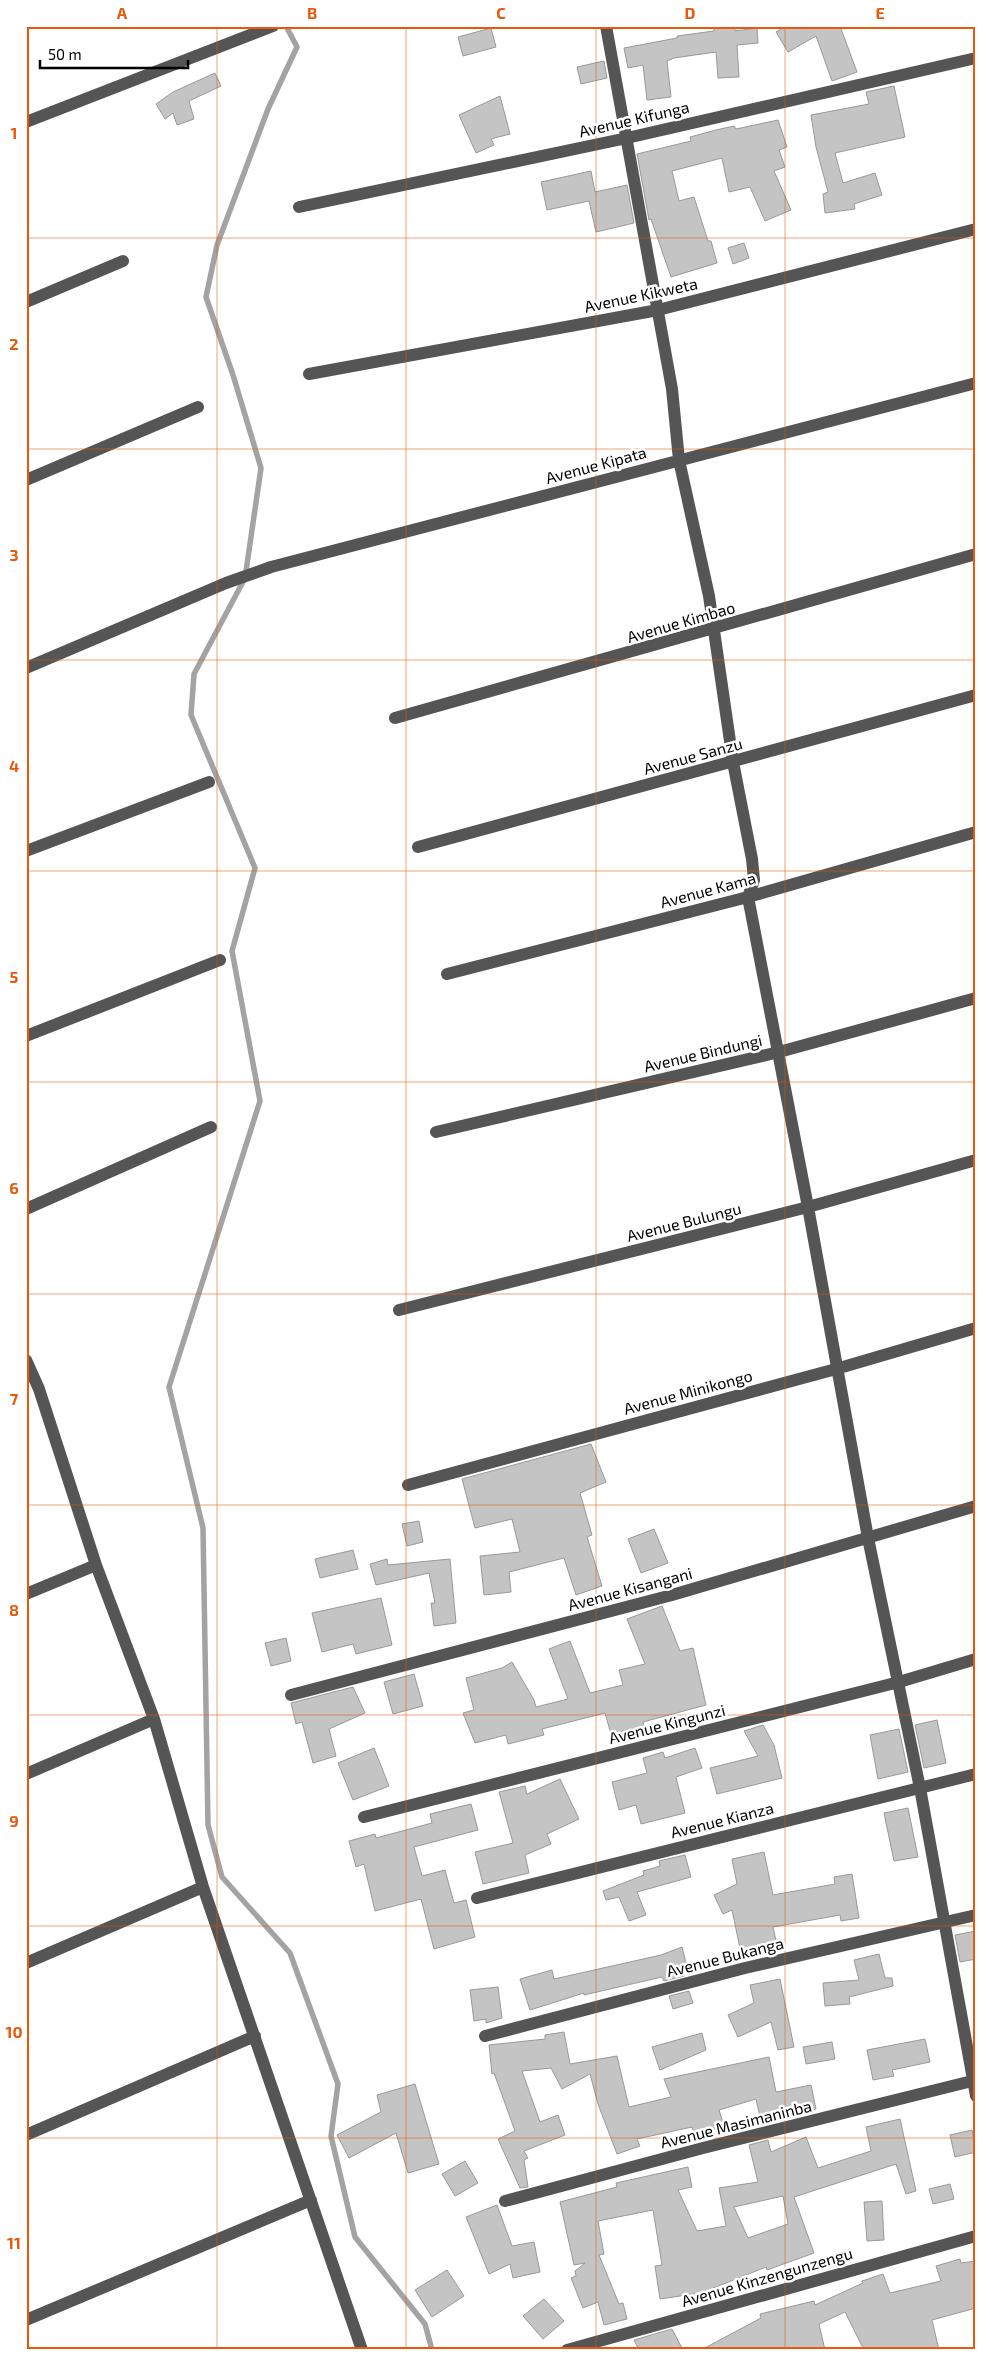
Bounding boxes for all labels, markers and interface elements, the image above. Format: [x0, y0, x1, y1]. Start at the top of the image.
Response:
text: A [117, 3, 128, 22]
text: B [307, 3, 317, 22]
text: C [496, 3, 506, 22]
text: D [685, 3, 696, 22]
text: E [875, 3, 885, 22]
scale bar [40, 38, 188, 70]
text: 50 m [48, 45, 82, 63]
street label: Avenue Kifunga [577, 97, 691, 140]
text: 1 [11, 123, 17, 142]
street label: Avenue Kikweta [582, 273, 699, 316]
text: 2 [9, 334, 19, 353]
street label: Avenue Kipata [543, 442, 648, 487]
text: 3 [9, 545, 19, 564]
street label: Avenue Kimbao [625, 597, 737, 646]
street label: Avenue Sanzu [641, 733, 744, 778]
text: 4 [9, 756, 19, 775]
street label: Avenue Kama [658, 868, 758, 911]
text: 5 [10, 967, 19, 986]
street label: Avenue Bindungi [642, 1030, 764, 1075]
text: 6 [9, 1178, 19, 1197]
street label: Avenue Bulungu [625, 1198, 743, 1245]
street label: Avenue Minikongo [621, 1365, 754, 1418]
text: 7 [10, 1389, 19, 1408]
street label: Avenue Kisangani [566, 1563, 694, 1614]
text: 8 [9, 1600, 19, 1619]
street label: Avenue Kingunzi [607, 1700, 727, 1747]
street label: Avenue Kianza [668, 1798, 775, 1842]
text: 9 [9, 1811, 19, 1830]
street label: Avenue Bukanga [664, 1933, 785, 1980]
text: 10 [5, 2022, 23, 2041]
street label: Avenue Masimaninba [658, 2096, 814, 2152]
text: 11 [7, 2233, 21, 2252]
street label: Avenue Kinzengunzengu [679, 2243, 855, 2310]

